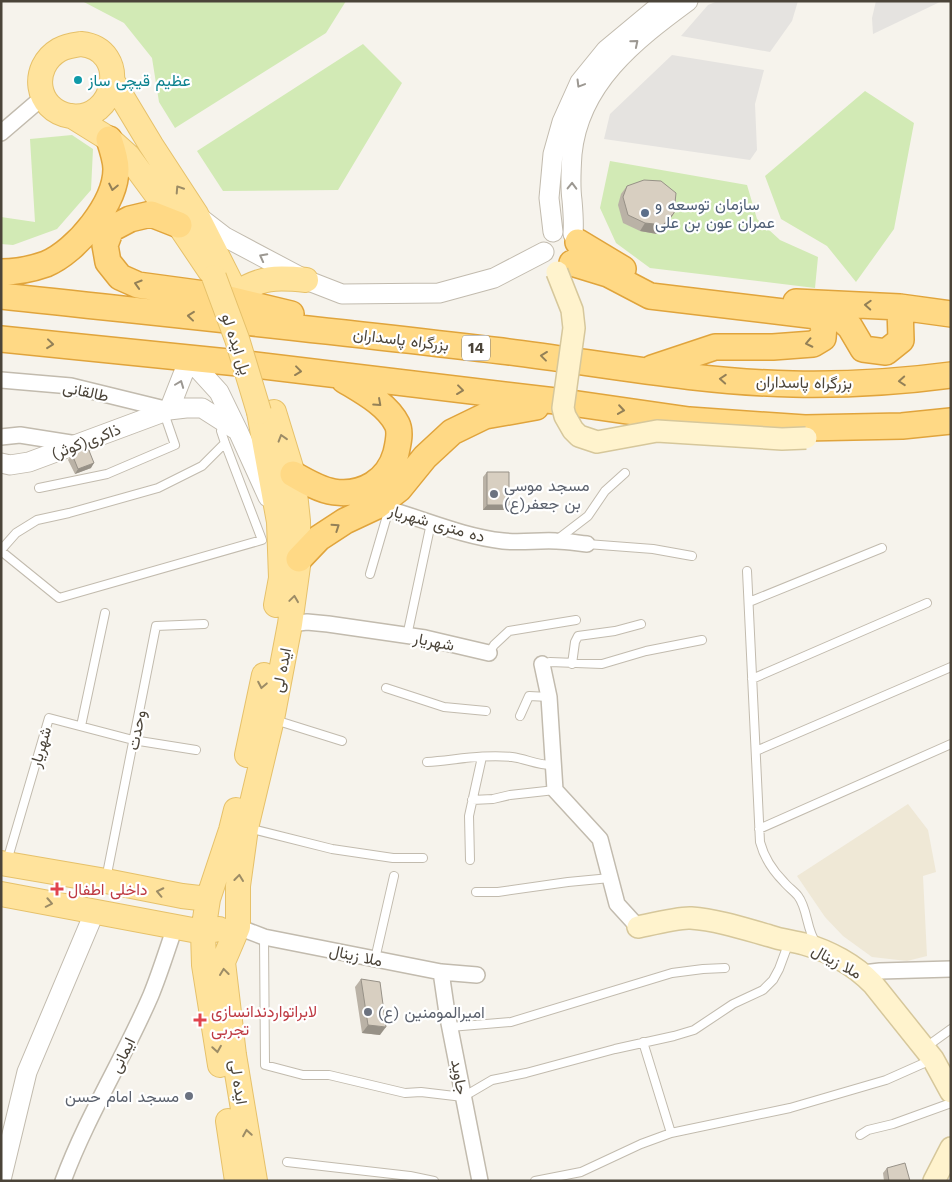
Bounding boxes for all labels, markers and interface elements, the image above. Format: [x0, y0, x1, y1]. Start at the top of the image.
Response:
one-way arrow [629, 40, 638, 49]
place label: عظیم قیچی ساز [87, 71, 191, 92]
marker: عظیم قیچی ساز [72, 74, 84, 86]
one-way arrow [577, 78, 587, 87]
one-way arrow [566, 181, 577, 189]
one-way arrow [108, 182, 118, 191]
one-way arrow [176, 185, 185, 194]
place label: سازمان توسعه و عمران عون بن علی [655, 195, 775, 233]
marker: سازمان توسعه و عمران عون بن علی [639, 207, 651, 219]
one-way arrow [259, 253, 268, 263]
one-way arrow [135, 279, 143, 289]
one-way arrow [863, 300, 871, 310]
one-way arrow [187, 311, 195, 322]
street label: پل ایده لو [216, 311, 255, 378]
street label: بزرگراه پاسداران [352, 324, 450, 357]
road number: 14 [462, 336, 490, 360]
one-way arrow [804, 337, 813, 348]
one-way arrow [46, 338, 54, 349]
one-way arrow [540, 351, 548, 362]
one-way arrow [295, 365, 303, 376]
street label: بزرگراه پاسداران [756, 372, 852, 395]
one-way arrow [718, 374, 726, 385]
one-way arrow [898, 375, 906, 386]
street label: طالقانی [61, 377, 111, 407]
one-way arrow [173, 380, 184, 389]
one-way arrow [456, 384, 464, 395]
one-way arrow [373, 398, 382, 407]
one-way arrow [616, 405, 625, 415]
street label: ذاکری(کوثر) [49, 420, 124, 464]
one-way arrow [277, 435, 287, 443]
place label: مسجد موسی بن جعفر(ع) [504, 476, 590, 515]
marker: مسجد موسی بن جعفر(ع) [488, 488, 500, 500]
street label: ده متری شهریار [385, 500, 487, 547]
one-way arrow [330, 524, 340, 533]
one-way arrow [288, 594, 298, 603]
street label: شهریار [411, 628, 456, 656]
street label: ایده لی [268, 646, 296, 694]
one-way arrow [257, 681, 268, 690]
street label: وحدت [123, 708, 151, 752]
street label: شهریار [25, 725, 56, 771]
one-way arrow [233, 874, 244, 882]
place label: داخلی اطفال [68, 880, 148, 900]
marker: داخلی اطفال [50, 882, 64, 896]
one-way arrow [156, 887, 165, 898]
one-way arrow [45, 897, 54, 907]
street label: ملا زینال [808, 940, 865, 984]
street label: ملا زینال [327, 941, 384, 971]
one-way arrow [219, 968, 230, 976]
place label: لابراتواردندانسازی تجربی [211, 1002, 317, 1040]
place label: امیرالمومنین (ع) [378, 1003, 485, 1024]
marker: امیرالمومنین (ع) [362, 1006, 374, 1018]
marker: لابراتواردندانسازی تجربی [193, 1013, 207, 1027]
street label: ایمانی [106, 1034, 140, 1076]
one-way arrow [211, 1046, 222, 1054]
street label: ایده لى [225, 1058, 251, 1106]
street label: جاوید [446, 1058, 472, 1097]
place label: مسجد امام حسن [65, 1087, 179, 1107]
marker: مسجد امام حسن [183, 1090, 195, 1102]
one-way arrow [242, 1128, 252, 1137]

